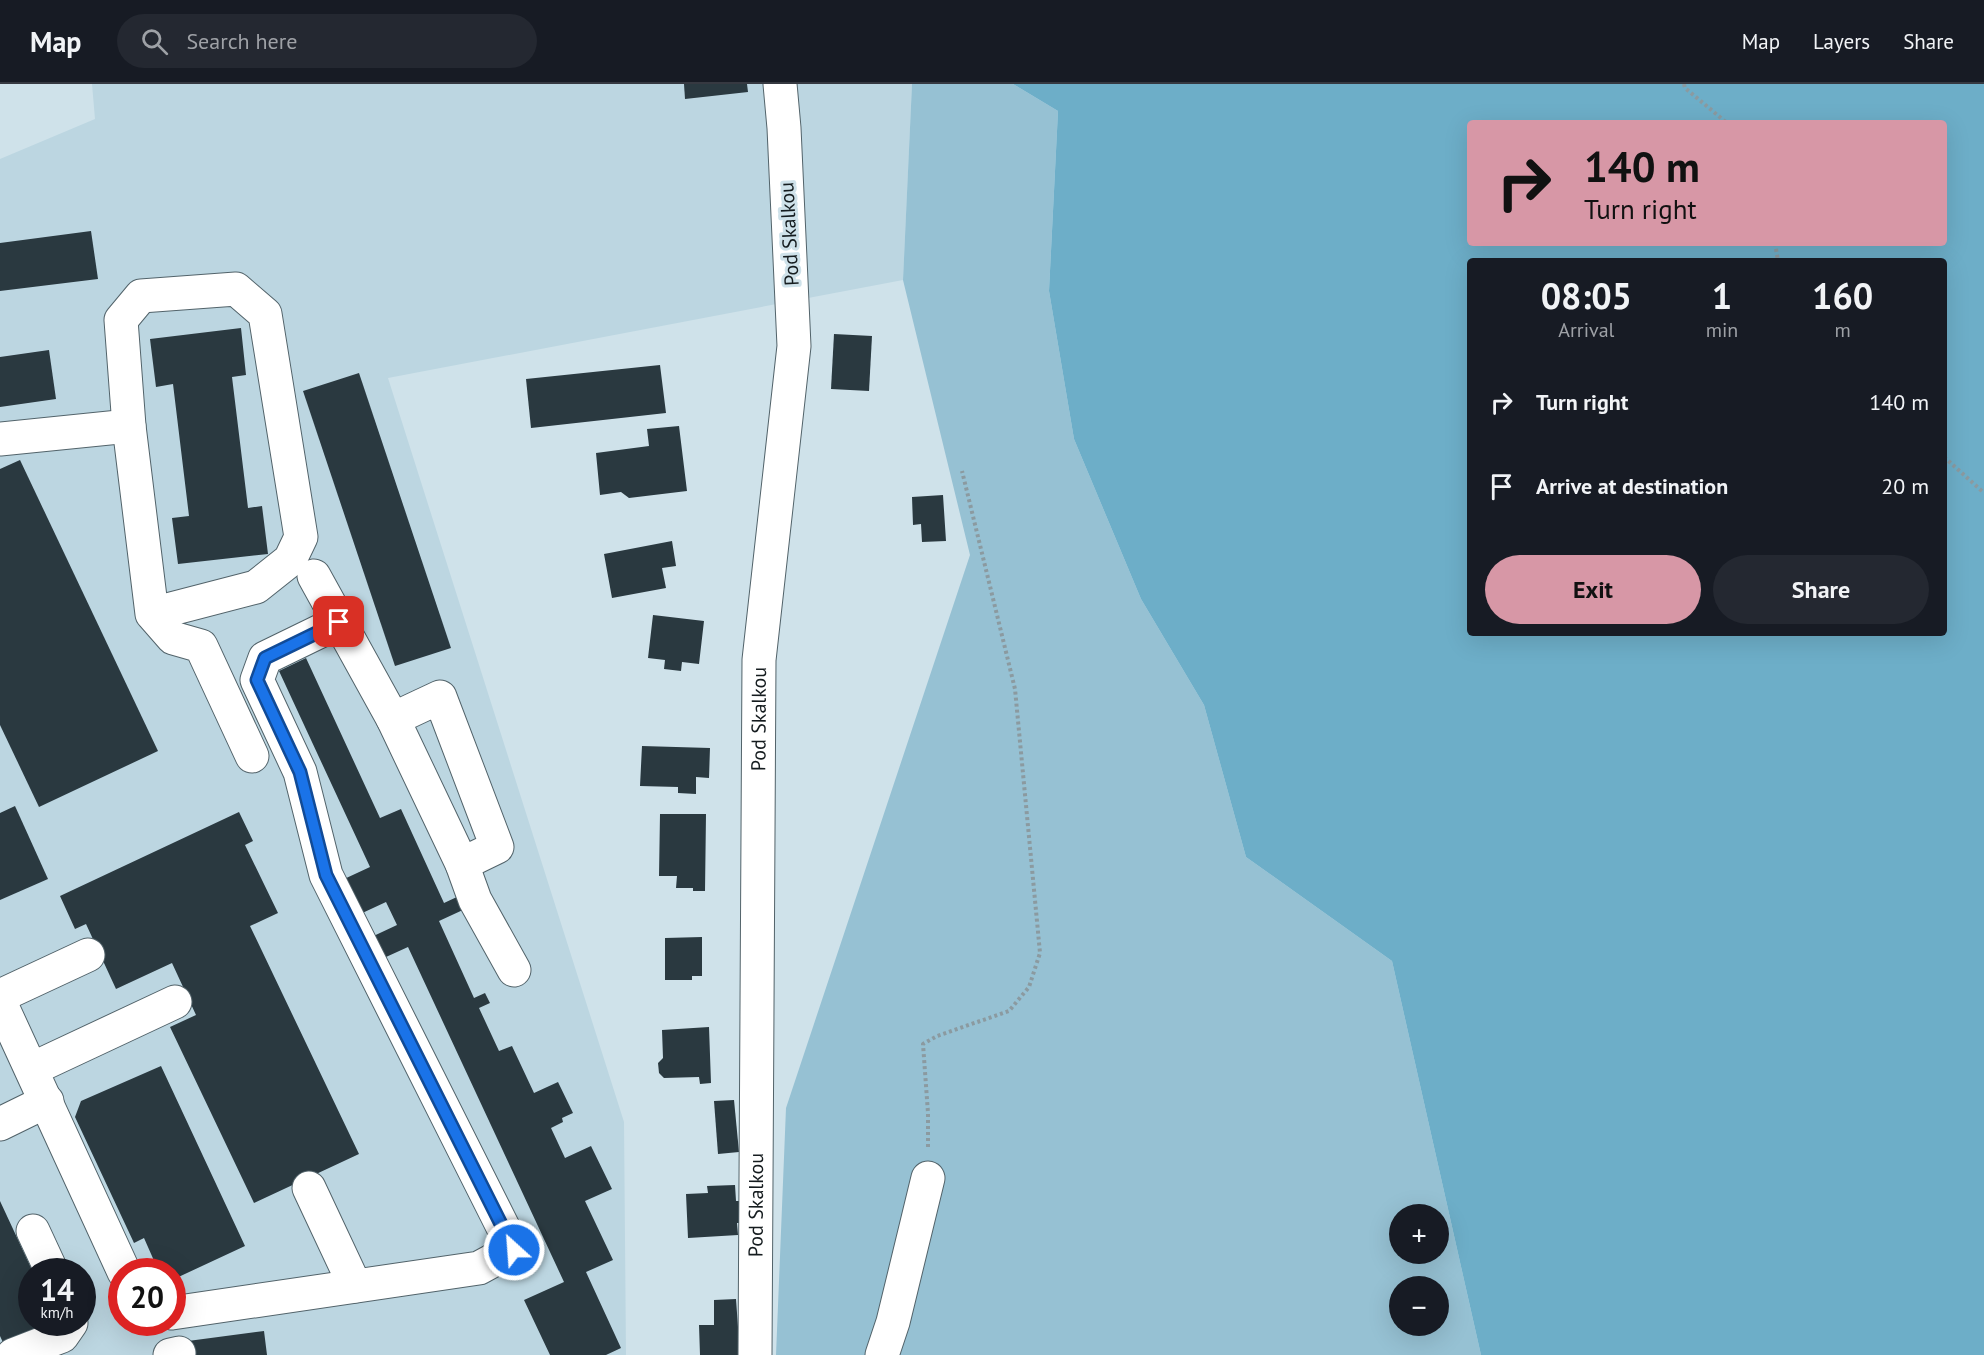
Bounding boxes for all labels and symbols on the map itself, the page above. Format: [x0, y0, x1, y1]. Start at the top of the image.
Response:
street label: Pod Skalkou [773, 181, 805, 287]
pin [313, 596, 364, 647]
street label: Pod Skalkou [745, 667, 772, 771]
street label: Pod Skalkou [743, 1153, 769, 1257]
position arrow [482, 1218, 546, 1282]
speed limit sign: 20 [108, 1258, 186, 1336]

